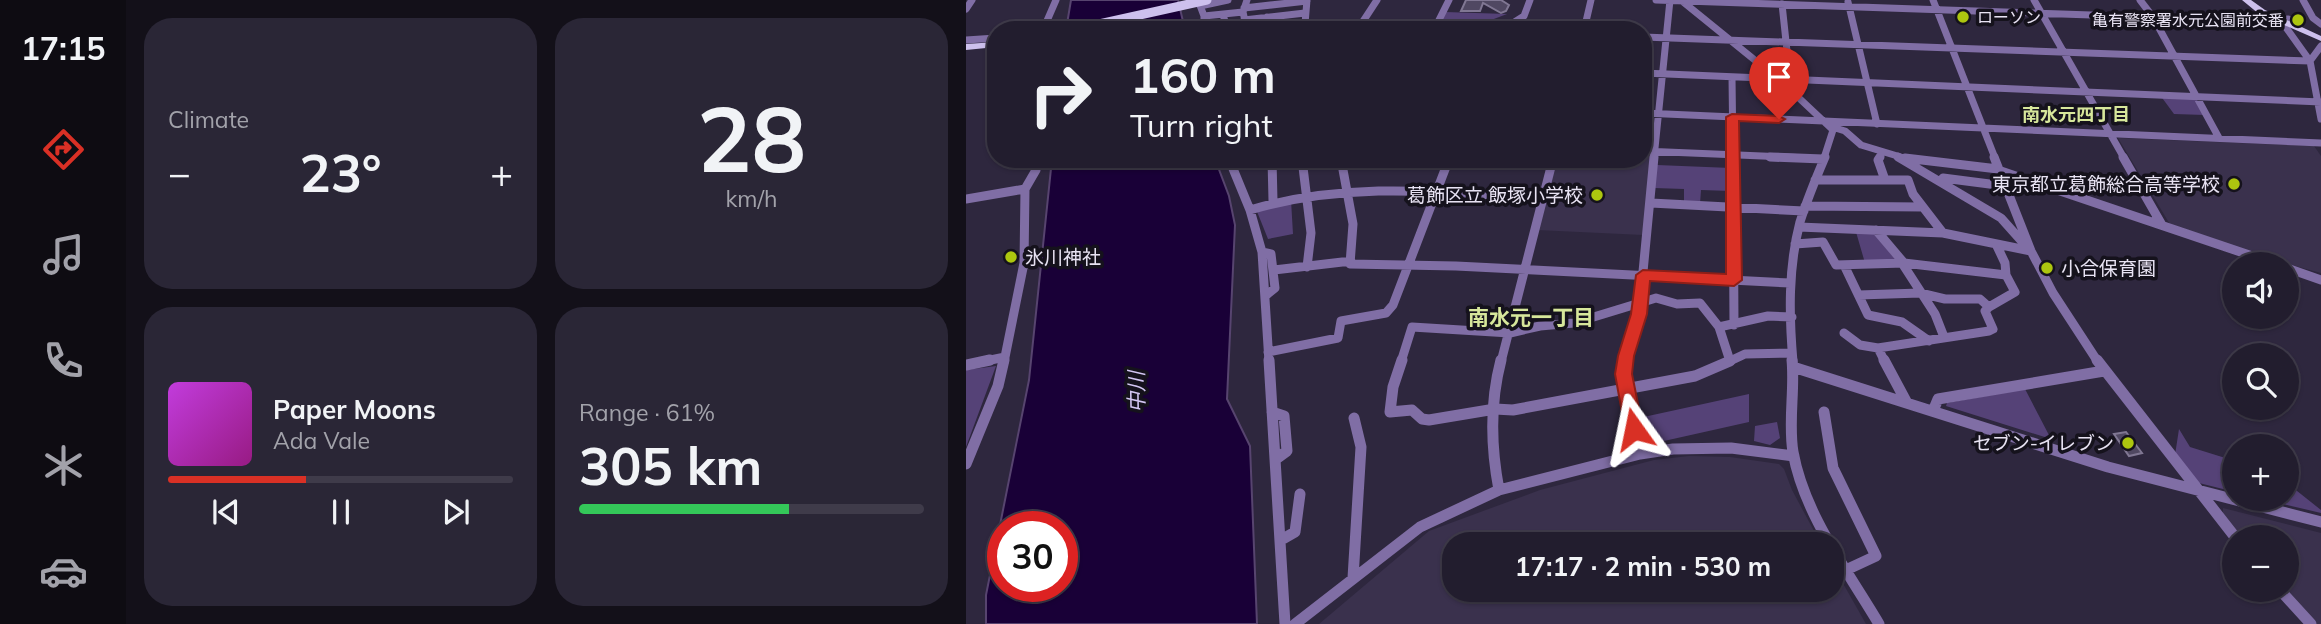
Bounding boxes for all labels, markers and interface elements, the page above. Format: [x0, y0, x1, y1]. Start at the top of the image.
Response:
place label: ローソン [1977, 7, 2041, 27]
marker: ローソン [1955, 9, 1971, 25]
place label: 亀有警察署水元公園前交番 [2092, 10, 2284, 30]
marker: 亀有警察署水元公園前交番 [2290, 12, 2306, 28]
text: 17:15 [21, 28, 105, 68]
text: 160 m [1130, 44, 1276, 105]
pin [1749, 47, 1809, 119]
icon: right [1015, 49, 1106, 140]
icon: arrive [1760, 58, 1798, 96]
text: 28 [697, 81, 806, 195]
district label: 南水元四丁目 [2022, 103, 2130, 126]
text: Climate [168, 105, 249, 134]
text: Turn right [1130, 105, 1273, 145]
icon: directions [39, 125, 88, 174]
text: 23° [299, 140, 382, 205]
text: − [168, 149, 191, 197]
text: + [490, 149, 513, 197]
place label: 東京都立葛飾総合高等学校 [1992, 172, 2220, 196]
marker: 東京都立葛飾総合高等学校 [2226, 176, 2242, 192]
place label: 葛飾区立 飯塚小学校 [1407, 183, 1583, 207]
text: km/h [725, 184, 778, 213]
marker: 葛飾区立 飯塚小学校 [1589, 187, 1605, 203]
icon: music [39, 230, 88, 279]
place label: 氷川神社 [1025, 245, 1101, 269]
marker: 氷川神社 [1003, 249, 1019, 265]
map controls [2222, 252, 2299, 602]
button: sound [2222, 252, 2299, 329]
place label: 小合保育園 [2061, 256, 2156, 280]
marker: 小合保育園 [2039, 260, 2055, 276]
district label: 南水元一丁目 [1468, 304, 1594, 330]
icon: phone [39, 336, 88, 385]
button: search [2222, 343, 2299, 420]
water label: 中川 [1123, 369, 1149, 413]
position arrow [1597, 392, 1671, 466]
text: Paper Moons [273, 393, 436, 426]
text: Range · 61% [579, 398, 715, 427]
text: Ada Vale [273, 426, 370, 455]
place label: セブン-イレブン [1973, 431, 2114, 455]
text: 305 km [579, 433, 762, 498]
button: + [2222, 434, 2299, 511]
marker: セブン-イレブン [2120, 435, 2136, 451]
icon: climate [39, 441, 88, 490]
icon: previous [207, 493, 245, 531]
icon: pause [322, 493, 360, 531]
icon: next [437, 493, 475, 531]
speed limit sign: 30 [987, 511, 1078, 602]
button: − [2222, 525, 2299, 602]
icon: car [39, 547, 88, 596]
text: 17:17 · 2 min · 530 m [1515, 550, 1771, 583]

